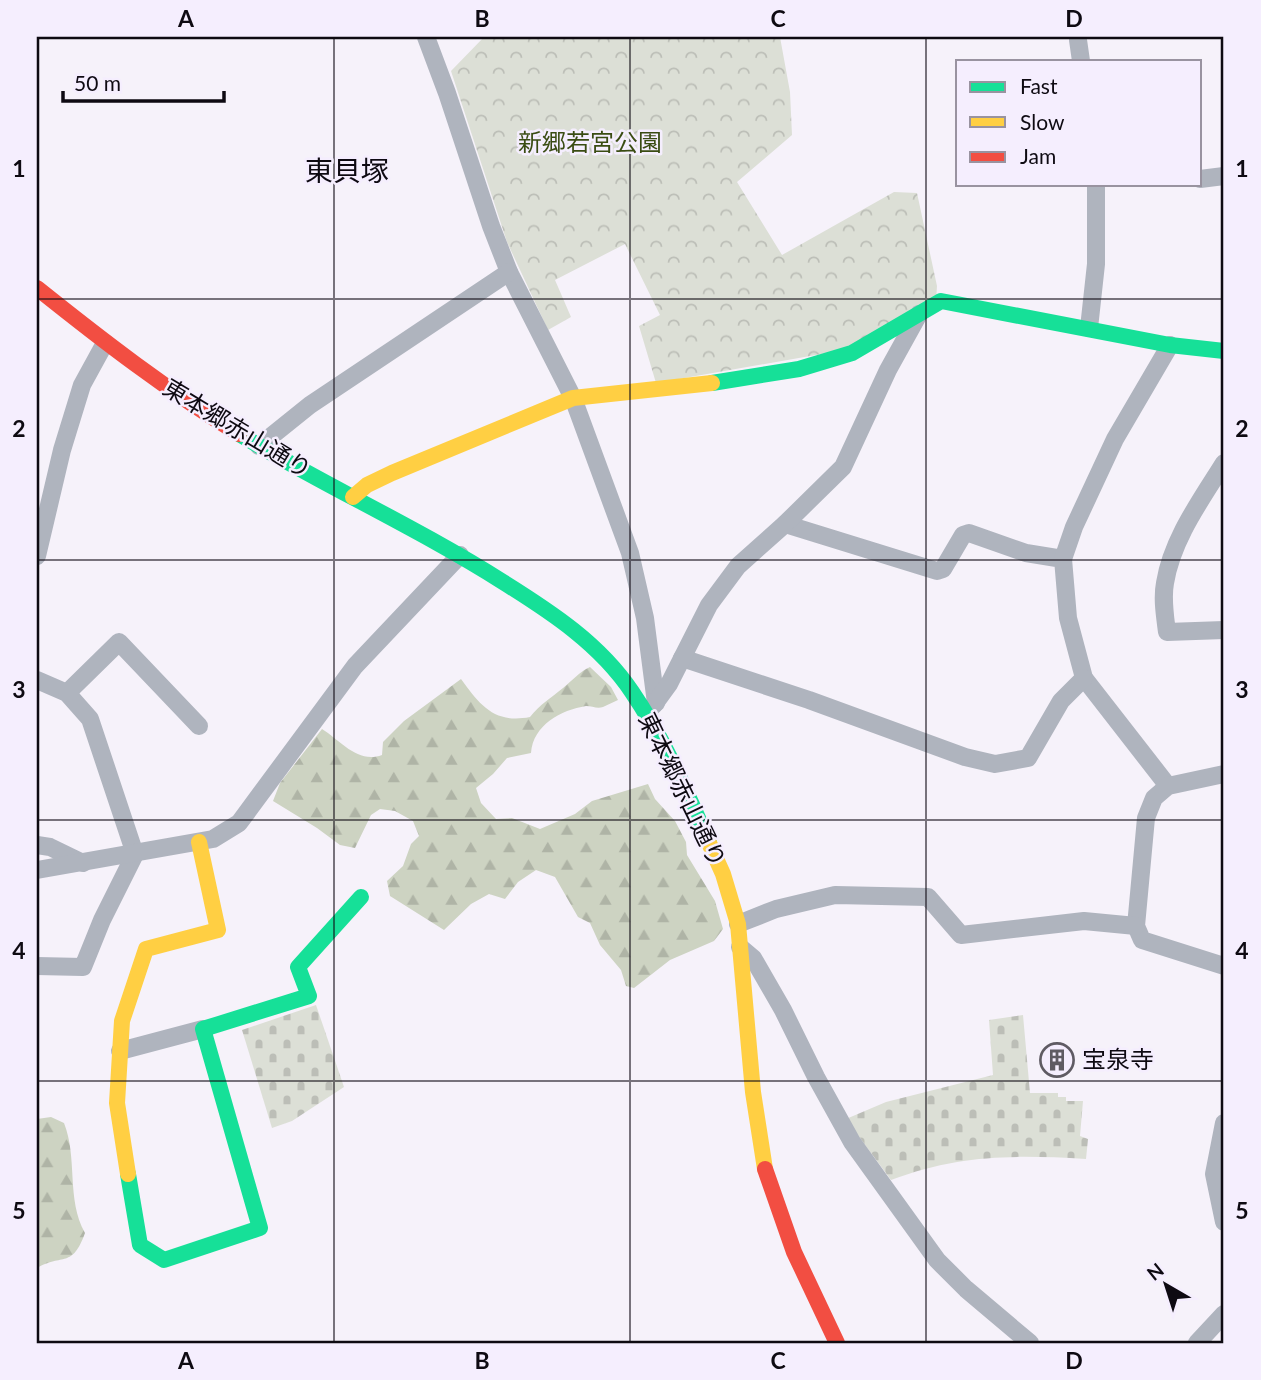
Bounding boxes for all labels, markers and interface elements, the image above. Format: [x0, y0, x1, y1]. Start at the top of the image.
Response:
text: A [177, 4, 195, 32]
text: B [474, 4, 490, 32]
text: C [770, 4, 786, 32]
text: D [1065, 4, 1083, 32]
scale bar [63, 60, 224, 104]
legend [956, 60, 1202, 186]
text: 50 m [74, 70, 121, 95]
text: Fast [1020, 73, 1058, 98]
text: Slow [1020, 109, 1065, 134]
park label: 新郷若宮公園 [518, 127, 662, 156]
text: Jam [1020, 143, 1056, 168]
district label: 東貝塚 [305, 153, 389, 187]
text: 1 [12, 154, 26, 182]
text: 1 [1235, 154, 1249, 182]
street label: 東本郷赤山通り [158, 372, 317, 483]
text: 2 [12, 414, 26, 442]
text: 2 [1235, 414, 1249, 442]
text: 3 [12, 675, 26, 703]
text: 3 [1235, 675, 1249, 703]
street label: 東本郷赤山通り [633, 707, 733, 871]
text: 4 [12, 936, 26, 964]
text: 4 [1235, 936, 1249, 964]
building icon: 宝泉寺 [1038, 1041, 1076, 1079]
place label: 宝泉寺 [1082, 1044, 1154, 1073]
text: 5 [12, 1196, 26, 1224]
text: 5 [1235, 1196, 1249, 1224]
north arrow [1132, 1250, 1202, 1320]
text: N [1142, 1258, 1168, 1285]
text: A [177, 1346, 195, 1374]
text: B [474, 1346, 490, 1374]
text: C [770, 1346, 786, 1374]
text: D [1065, 1346, 1083, 1374]

